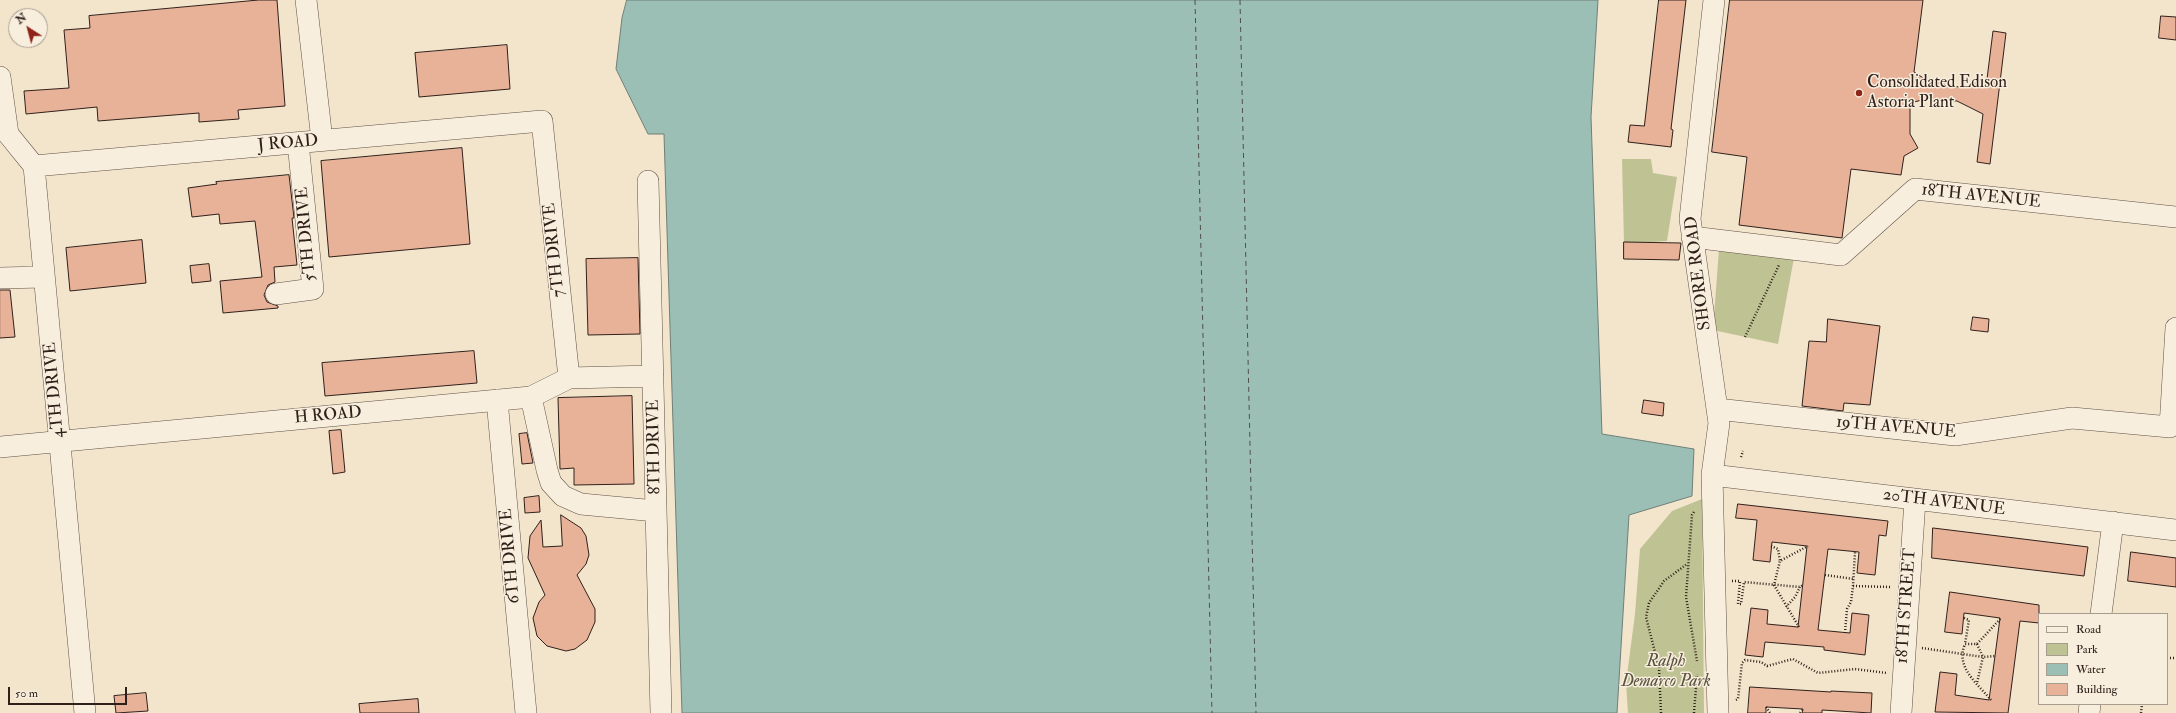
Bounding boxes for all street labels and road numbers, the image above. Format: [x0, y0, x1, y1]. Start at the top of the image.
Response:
street label: J ROAD [257, 131, 319, 157]
street label: 18TH AVENUE [1920, 181, 2042, 213]
street label: 5TH DRIVE [293, 186, 321, 282]
street label: 7TH DRIVE [540, 202, 570, 298]
street label: SHORE ROAD [1682, 215, 1716, 331]
street label: 4TH DRIVE [41, 341, 69, 439]
street label: 8TH DRIVE [644, 399, 666, 495]
street label: H ROAD [293, 403, 363, 429]
street label: 19TH AVENUE [1835, 413, 1957, 443]
street label: 20TH AVENUE [1882, 485, 2006, 521]
street label: 6TH DRIVE [497, 507, 525, 605]
street label: 18TH STREET [1893, 548, 1921, 664]

